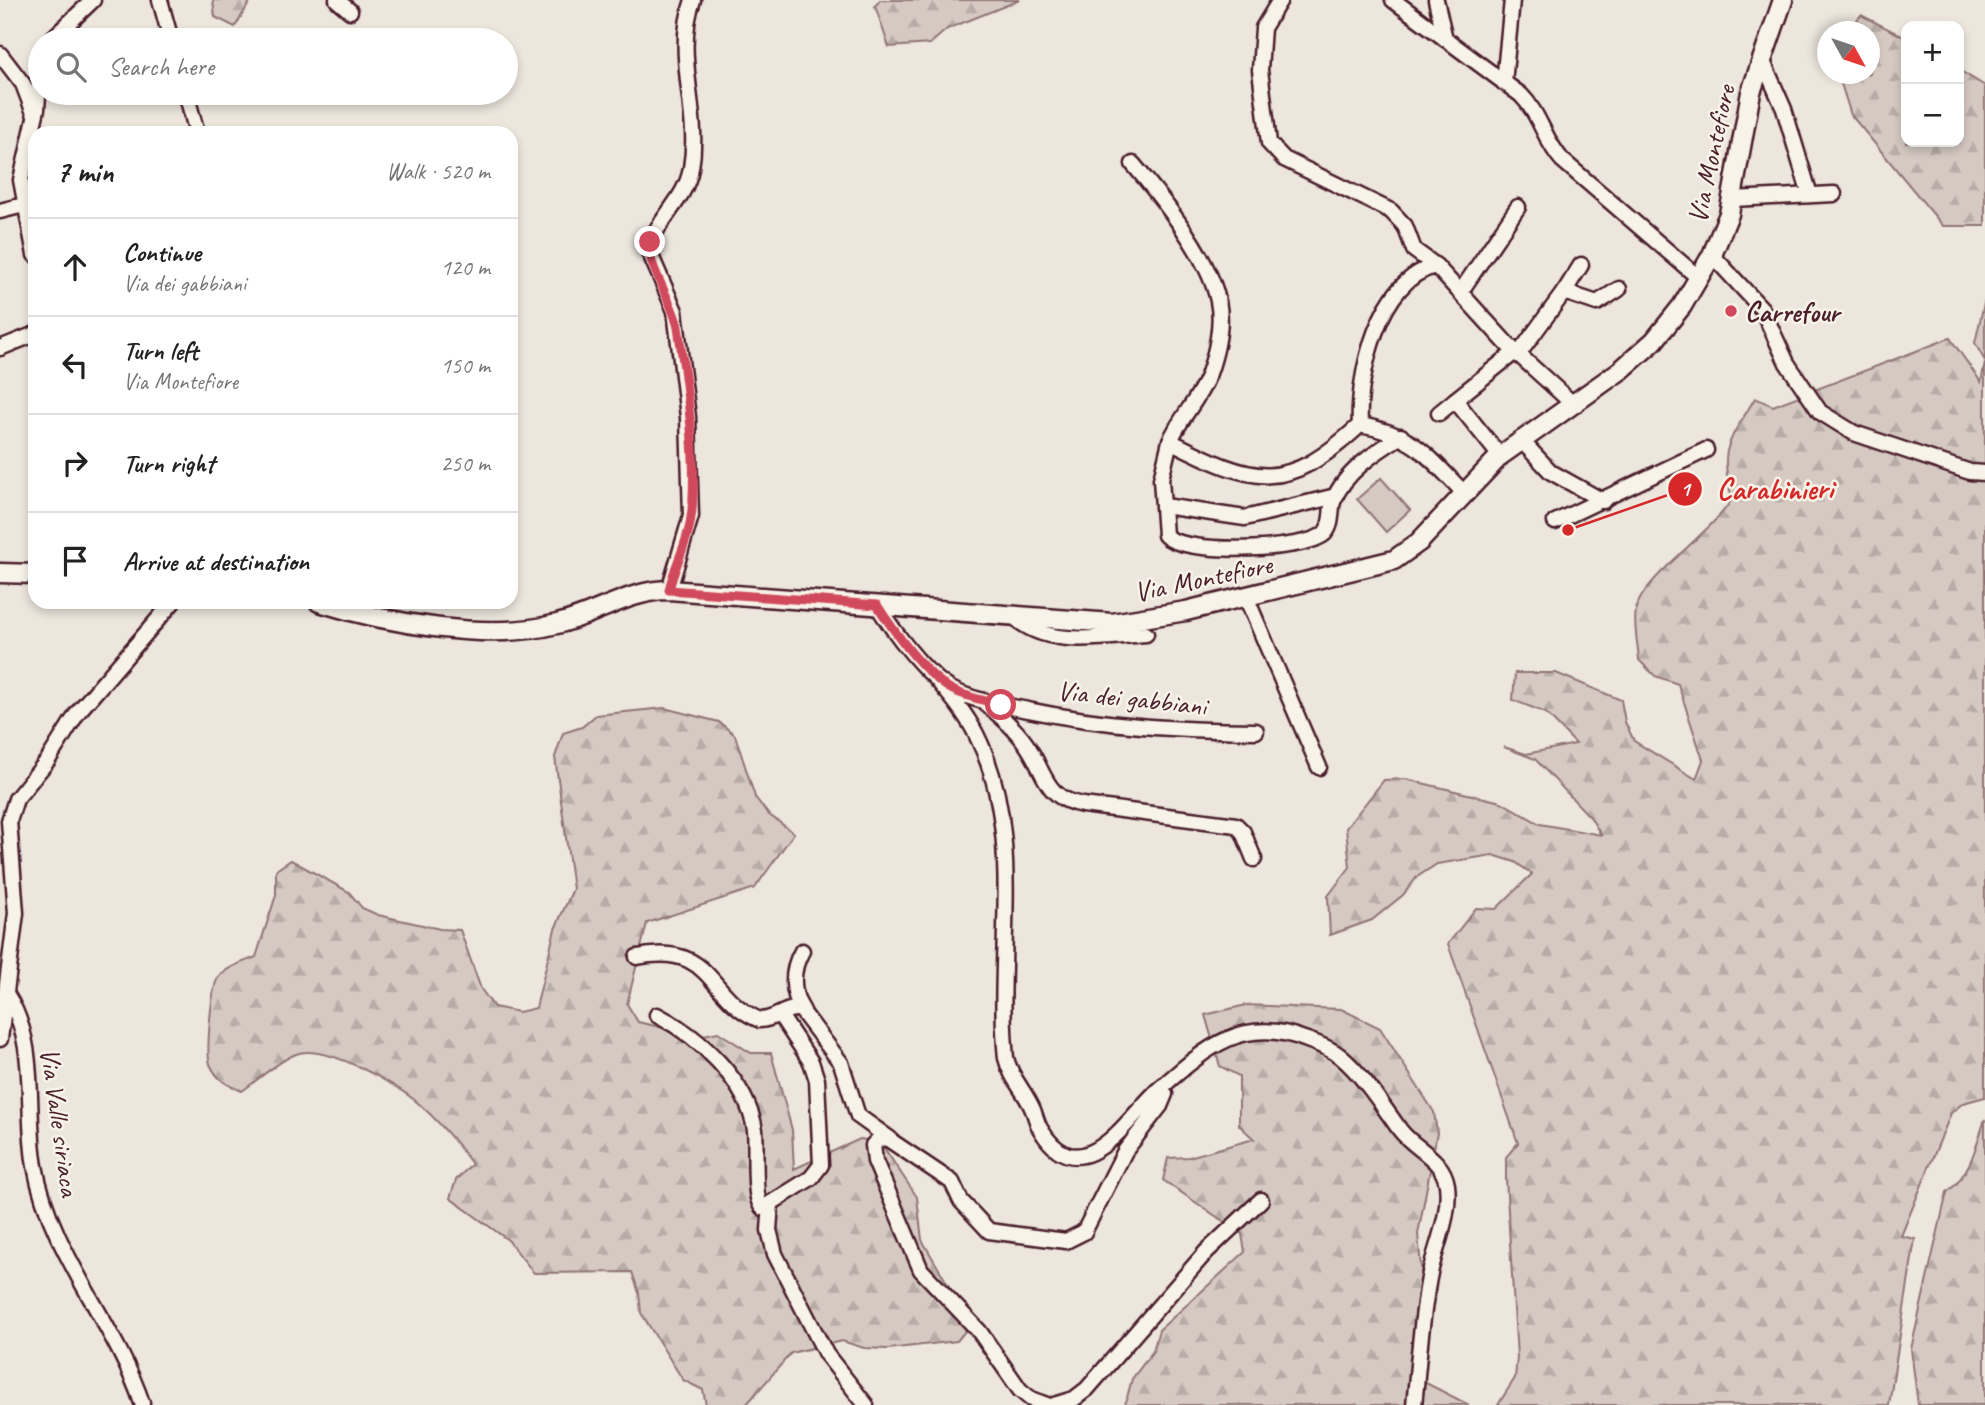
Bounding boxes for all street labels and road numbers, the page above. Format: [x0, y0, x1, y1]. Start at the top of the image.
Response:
street label: Via Montefiore [1679, 80, 1743, 226]
street label: Via Montefiore [1131, 546, 1277, 610]
street label: Via dei gabbiani [1056, 673, 1212, 724]
street label: Via Valle siriaca [32, 1045, 88, 1200]

